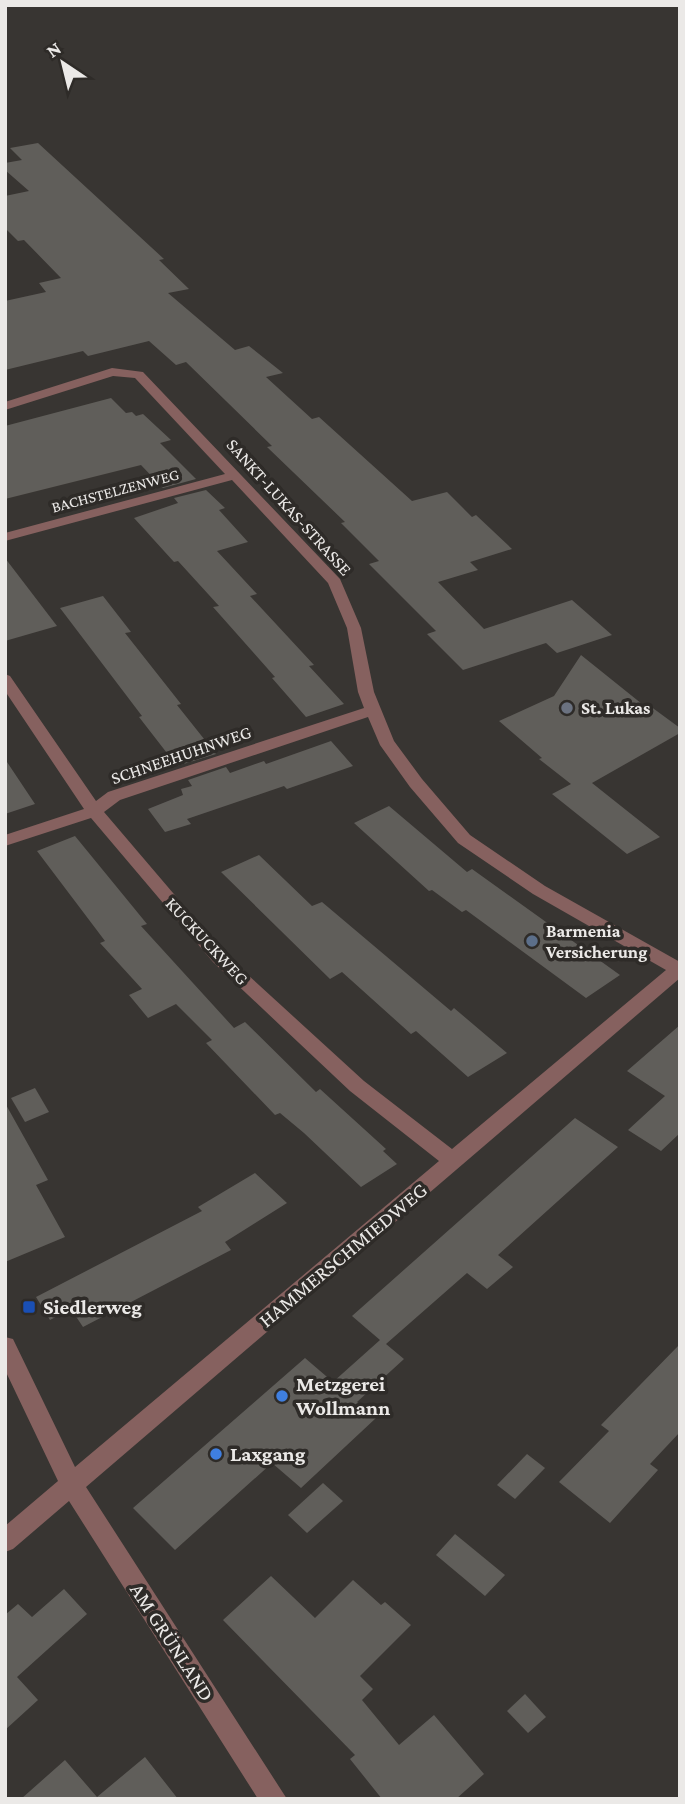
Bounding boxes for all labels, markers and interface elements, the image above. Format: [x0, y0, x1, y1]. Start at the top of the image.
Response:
north arrow [28, 28, 98, 98]
text: N [42, 37, 65, 62]
street label: SANKT-LUKAS-STRASSE [222, 435, 356, 580]
street label: BACHSTELZENWEG [50, 465, 181, 516]
place label: St. Lukas [581, 698, 650, 718]
marker: St. Lukas [559, 700, 575, 716]
street label: SCHNEEHUHNWEG [108, 722, 254, 788]
street label: KUCKUCKWEG [162, 893, 252, 989]
place label: Barmenia Versicherung [545, 921, 647, 962]
marker: Barmenia Versicherung [524, 933, 540, 949]
street label: HAMMERSCHMIEDWEG [254, 1178, 432, 1332]
place label: Siedlerweg [43, 1295, 142, 1319]
marker: Siedlerweg [21, 1299, 37, 1315]
place label: Metzgerei Wollmann [295, 1372, 390, 1420]
marker: Metzgerei Wollmann [274, 1388, 290, 1404]
place label: Laxgang [230, 1442, 306, 1466]
marker: Laxgang [208, 1446, 224, 1462]
street label: AM GRÜNLAND [125, 1579, 219, 1705]

